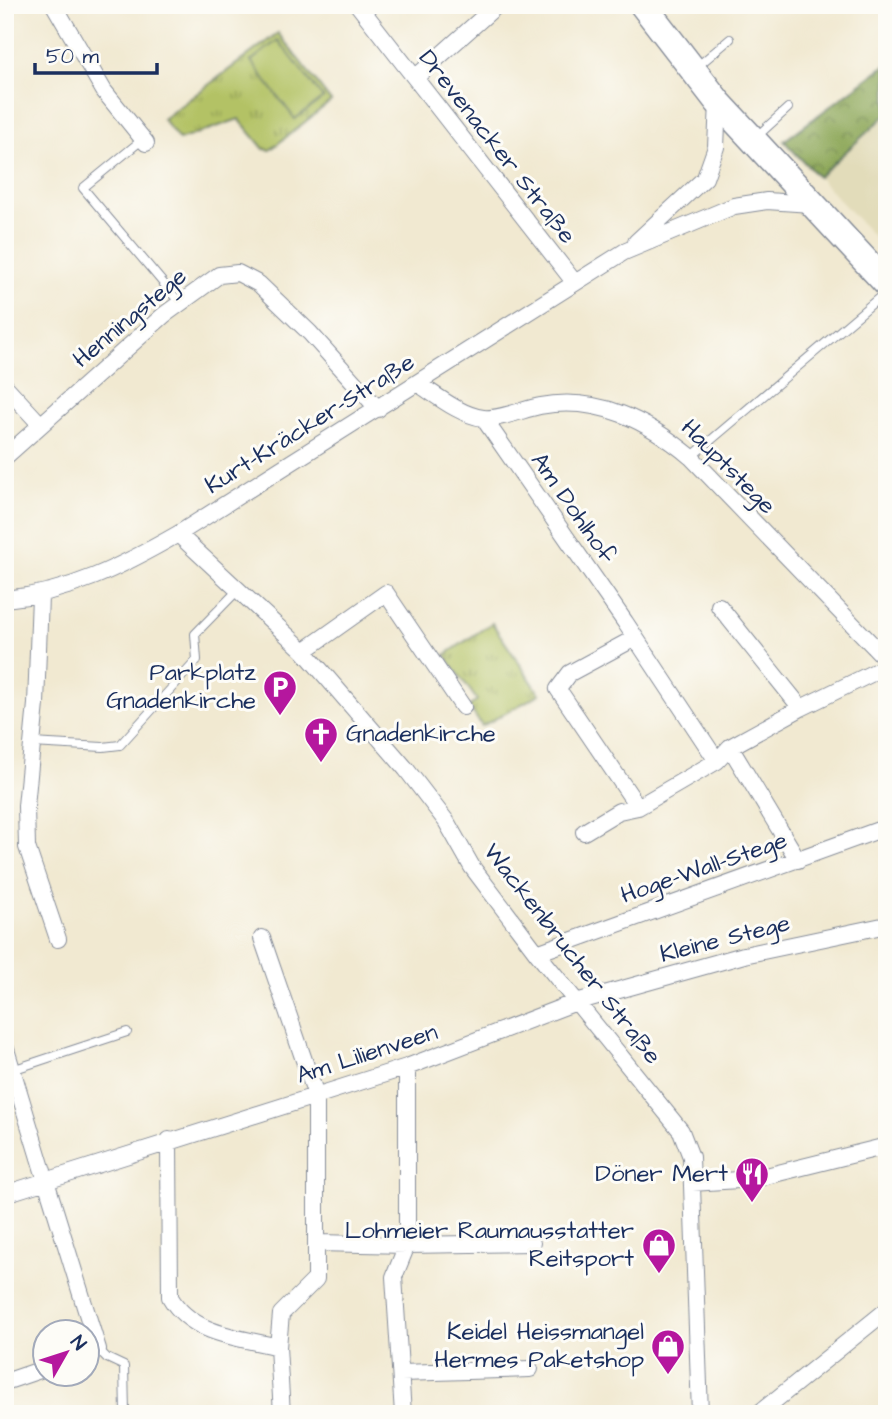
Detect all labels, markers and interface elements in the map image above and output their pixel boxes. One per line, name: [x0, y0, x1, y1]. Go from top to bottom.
scale bar: [35, 32, 158, 76]
text: 50 m: [46, 42, 100, 71]
street label: Drevenacker Straße: [410, 43, 584, 251]
street label: Henningstege: [66, 260, 195, 377]
street label: Kurt-Kräcker-Straße: [199, 346, 421, 502]
street label: Hauptstege: [672, 412, 783, 523]
street label: Am Dohlhof: [522, 446, 624, 571]
place label: Parkplatz Gnadenkirche: [106, 656, 256, 718]
parking icon: Parkplatz Gnadenkirche: [261, 668, 299, 717]
church icon: Gnadenkirche: [302, 715, 340, 764]
place label: Gnadenkirche: [346, 717, 496, 751]
street label: Hoge-Wall-Stege: [616, 824, 792, 913]
street label: Wackenbrucher Straße: [475, 836, 669, 1072]
street label: Kleine Stege: [656, 906, 794, 973]
street label: Am Lilienveen: [292, 1015, 442, 1093]
restaurant icon: Döner Mert: [733, 1155, 771, 1204]
place label: Döner Mert: [595, 1157, 728, 1191]
place label: Lohmeier Raumausstatter Reitsport: [345, 1214, 634, 1276]
shop icon: Lohmeier Raumausstatter Reitsport: [640, 1226, 678, 1275]
place label: Keidel Heissmangel Hermes Paketshop: [434, 1315, 644, 1377]
north arrow: [32, 1318, 102, 1388]
shop icon: Keidel Heissmangel Hermes Paketshop: [649, 1327, 687, 1376]
text: N: [64, 1330, 92, 1356]

